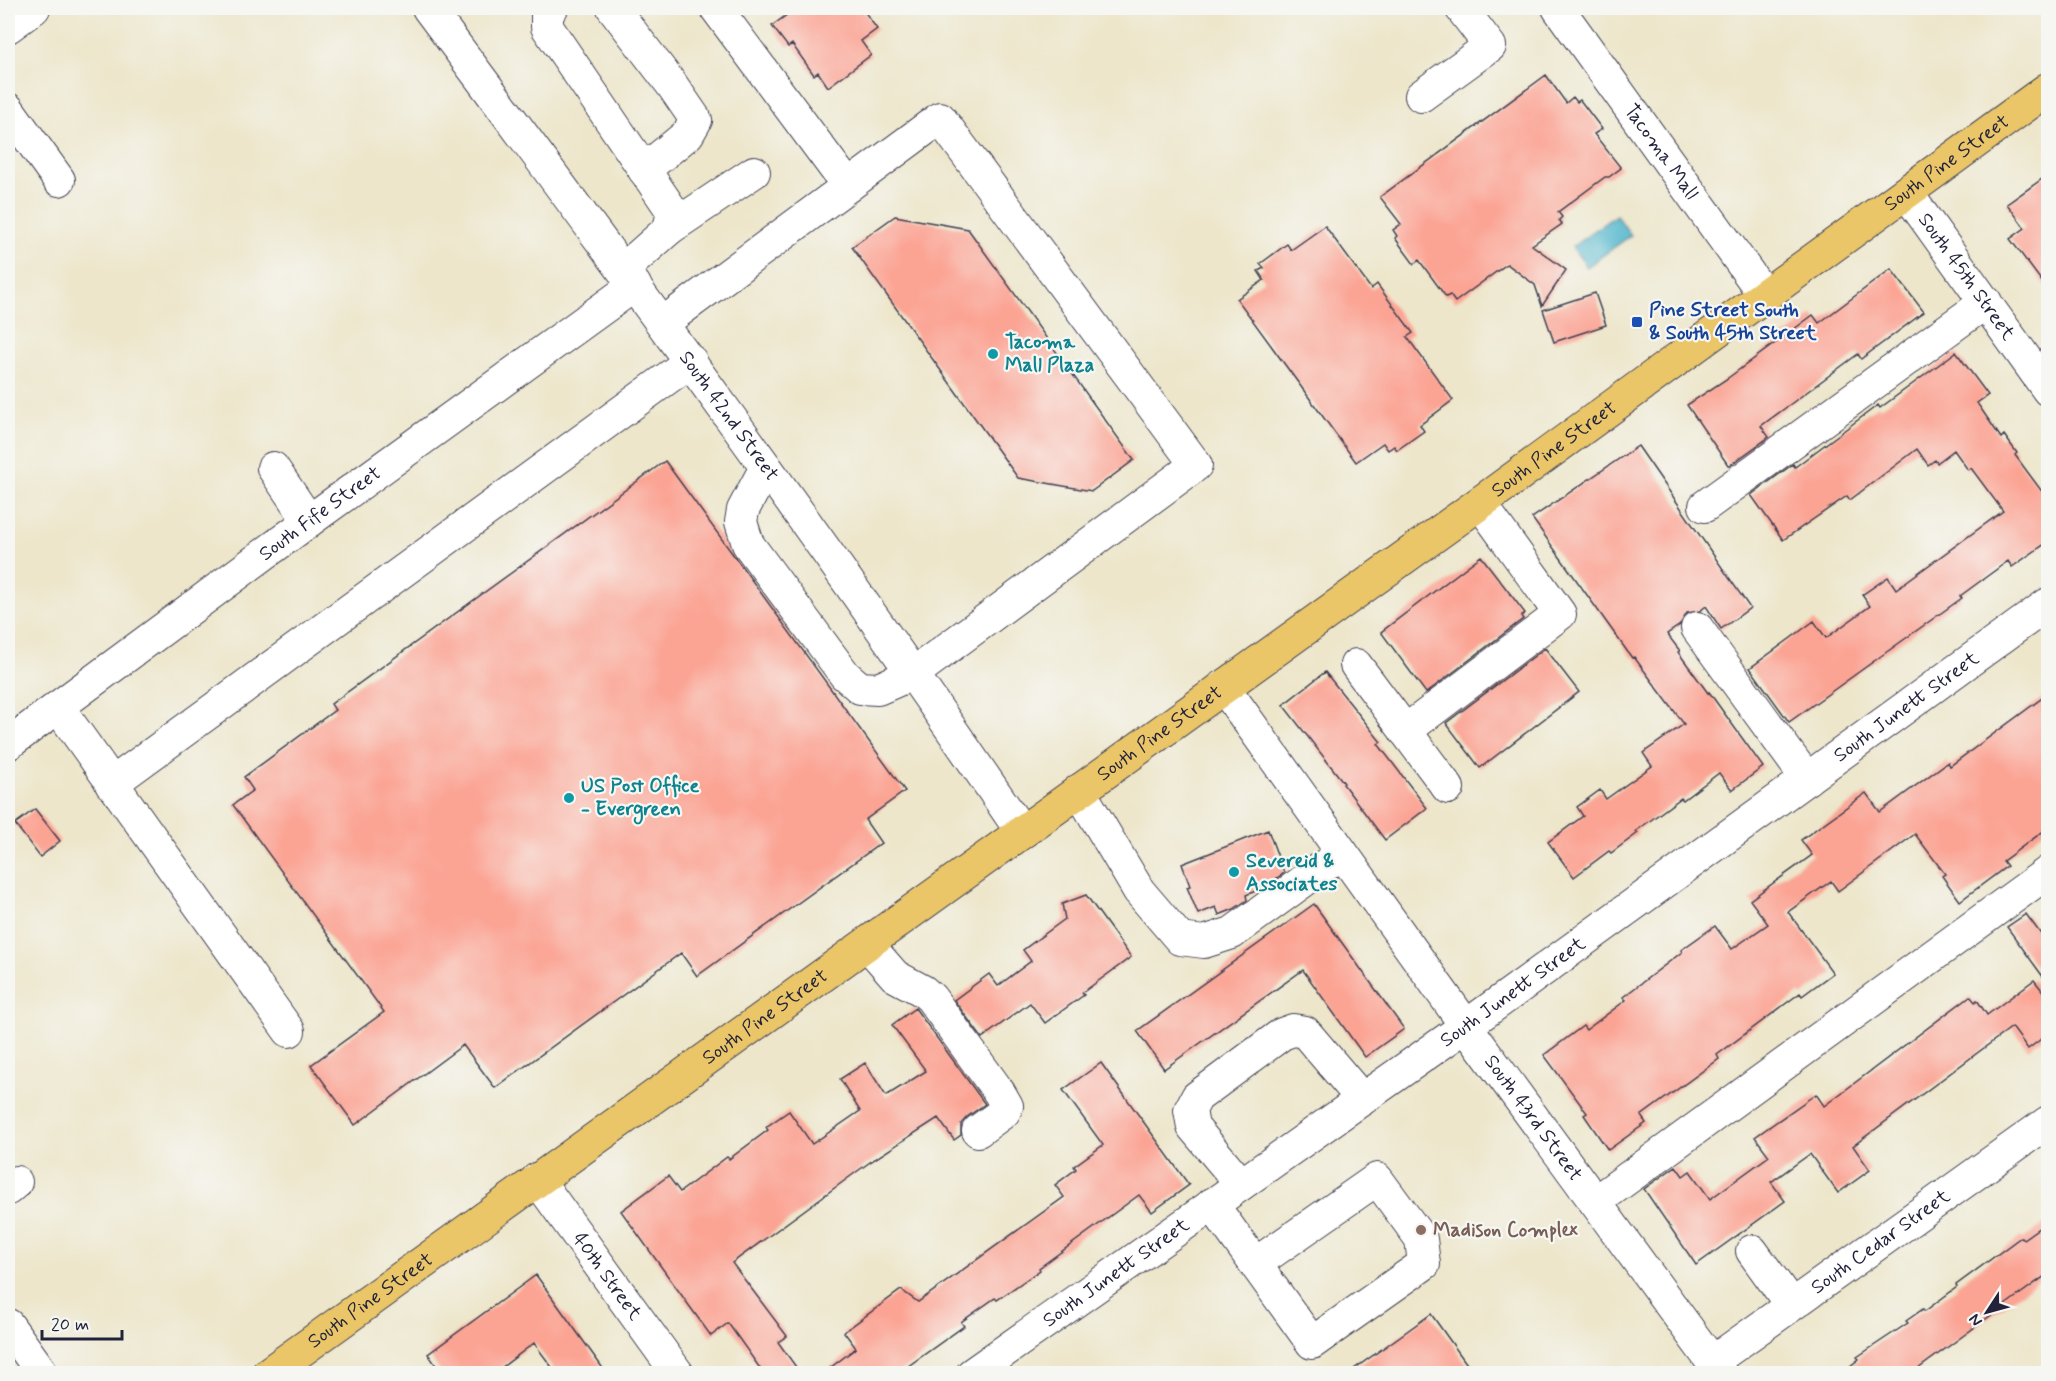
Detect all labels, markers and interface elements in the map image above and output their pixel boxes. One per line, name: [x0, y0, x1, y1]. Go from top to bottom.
street label: Tacoma Mall: [1618, 98, 1705, 205]
street label: South Pine Street: [1879, 108, 2015, 218]
street label: South 45th Street: [1912, 207, 2022, 346]
place label: Pine Street South & South 45th Street: [1649, 297, 1818, 347]
marker: Pine Street South & South 45th Street: [1630, 315, 1644, 329]
place label: Tacoma Mall Plaza: [1005, 329, 1094, 379]
street label: South 42nd Street: [673, 345, 785, 487]
marker: Tacoma Mall Plaza: [986, 347, 1000, 361]
street label: South Pine Street: [1486, 394, 1622, 504]
street label: South Fife Street: [253, 460, 387, 567]
street label: South Junett Street: [1828, 645, 1985, 769]
street label: South Pine Street: [1091, 679, 1228, 788]
place label: US Post Office - Evergreen: [581, 773, 699, 825]
marker: US Post Office - Evergreen: [562, 791, 576, 805]
place label: Severeid & Associates: [1246, 848, 1337, 898]
marker: Severeid & Associates: [1227, 865, 1241, 879]
street label: South Junett Street: [1435, 930, 1591, 1054]
street label: South Pine Street: [697, 962, 833, 1071]
street label: South 43rd Street: [1478, 1049, 1589, 1187]
street label: South Cedar Street: [1806, 1183, 1956, 1301]
street label: South Junett Street: [1037, 1212, 1195, 1334]
place label: Madison Complex: [1433, 1217, 1579, 1244]
marker: Madison Complex: [1414, 1223, 1428, 1237]
street label: 40th Street: [566, 1227, 648, 1326]
street label: South Pine Street: [302, 1246, 439, 1355]
north arrow: [1957, 1282, 2017, 1342]
scale bar: [42, 1303, 122, 1341]
text: N: [1964, 1309, 1988, 1330]
text: 20 m: [51, 1313, 89, 1337]

